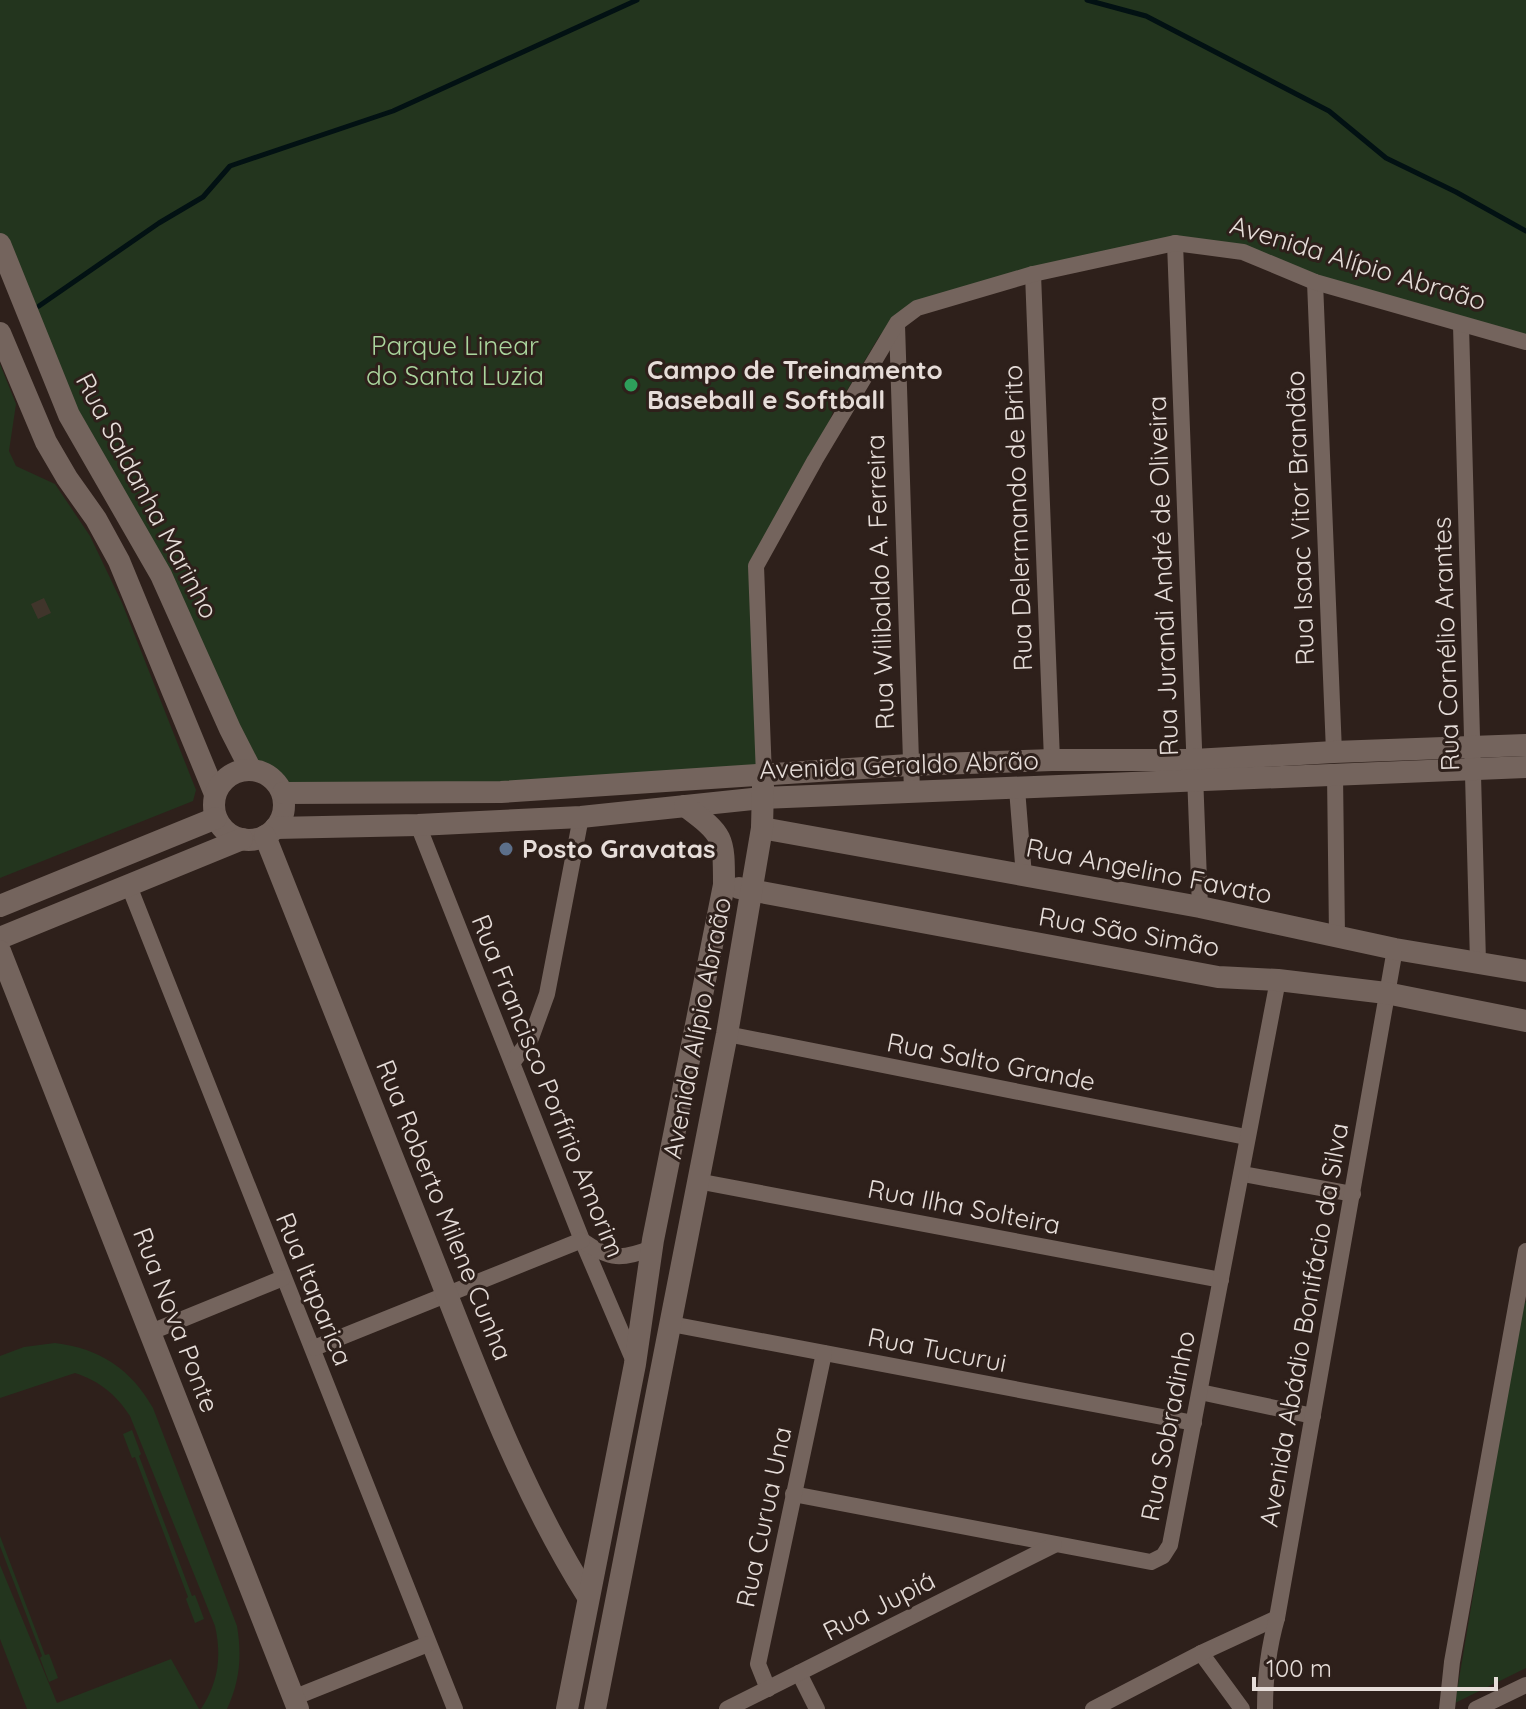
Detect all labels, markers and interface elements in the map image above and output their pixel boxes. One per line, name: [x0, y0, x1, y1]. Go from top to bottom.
street label: Avenida Alípio Abraão: [1226, 208, 1490, 317]
park label: Parque Linear do Santa Luzia: [366, 329, 544, 392]
place label: Campo de Treinamento Baseball e Softball: [647, 353, 943, 416]
street label: Rua Delermando de Brito: [996, 364, 1039, 672]
street label: Rua Saldanha Marinho: [69, 367, 226, 624]
street label: Rua Isaac Vitor Brandão: [1278, 370, 1321, 666]
marker: Campo de Treinamento Baseball e Softball: [622, 376, 640, 394]
street label: Rua Jurandi André de Oliveira: [1140, 395, 1185, 757]
street label: Rua Wilibaldo A. Ferreira: [858, 434, 901, 730]
street label: Rua Cornélio Arantes: [1425, 516, 1466, 772]
street label: Avenida Geraldo Abrão: [759, 743, 1039, 786]
street label: Rua Angelino Favato: [1023, 830, 1275, 911]
place label: Posto Gravatas: [522, 832, 716, 865]
marker: Posto Gravatas: [497, 840, 515, 858]
street label: Avenida Alípio Abraão: [655, 894, 738, 1162]
street label: Rua São Simão: [1036, 899, 1222, 964]
street label: Rua Francisco Porfírio Amorim: [464, 909, 633, 1262]
street label: Rua Salto Grande: [884, 1025, 1098, 1098]
street label: Rua Roberto Milene Cunha: [369, 1055, 520, 1365]
street label: Avenida Abádio Bonifácio da Silva: [1252, 1120, 1355, 1530]
street label: Rua Ilha Solteira: [865, 1172, 1063, 1241]
street label: Rua Itaparica: [269, 1207, 360, 1370]
street label: Rua Nova Ponte: [126, 1223, 227, 1417]
street label: Rua Tucurui: [865, 1320, 1009, 1379]
street label: Rua Sobradinho: [1133, 1328, 1202, 1524]
street label: Rua Curua Una: [728, 1424, 799, 1610]
street label: Rua Jupiá: [817, 1563, 940, 1648]
scale bar: [1254, 1641, 1496, 1691]
text: 100 m: [1266, 1653, 1332, 1683]

